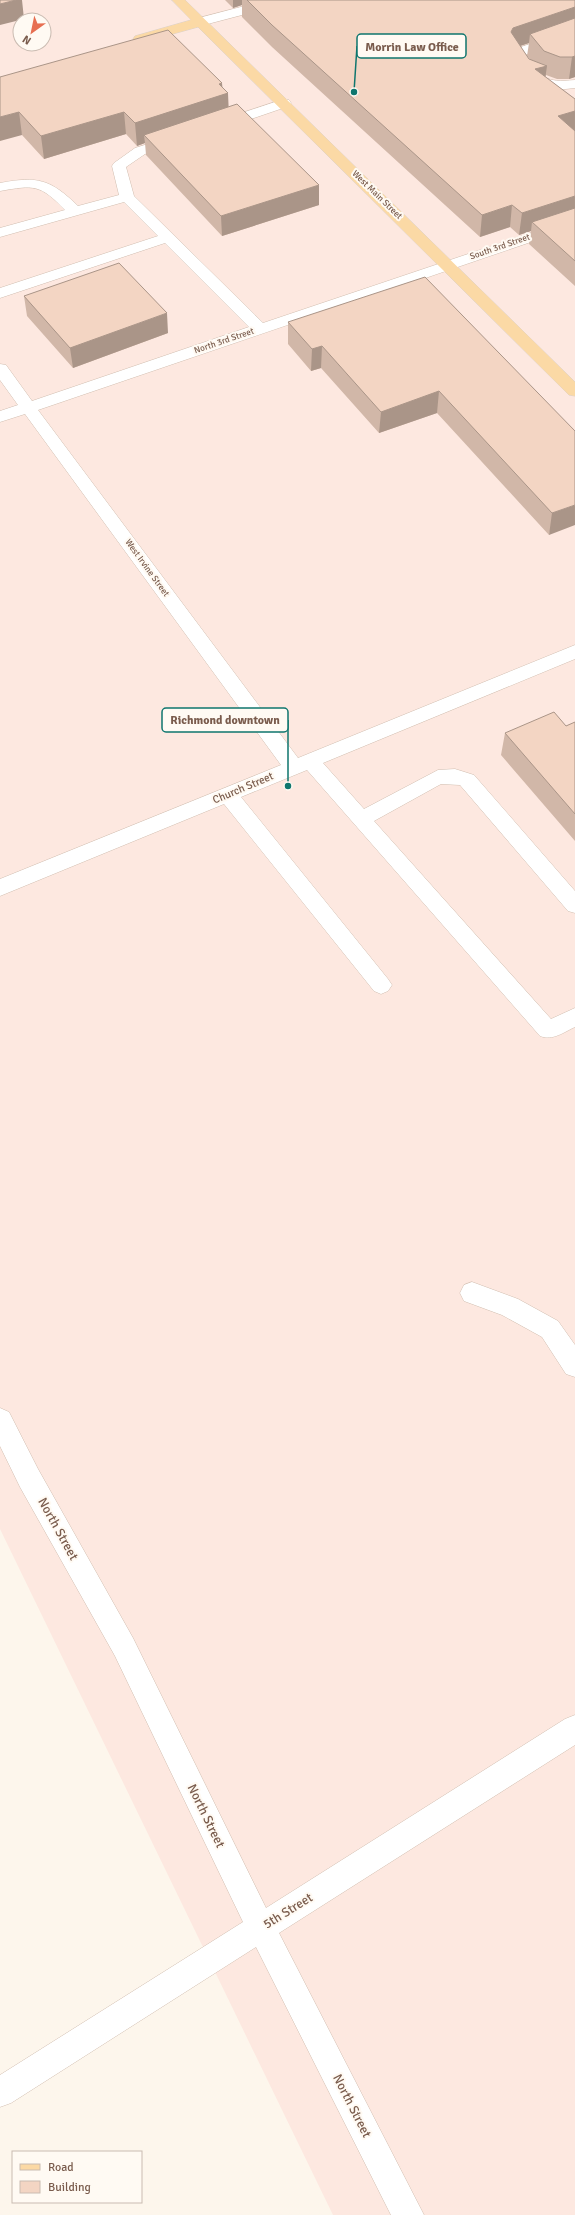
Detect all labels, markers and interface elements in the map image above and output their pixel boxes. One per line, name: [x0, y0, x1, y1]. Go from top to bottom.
north arrow: [12, 12, 52, 52]
text: N: [20, 32, 34, 48]
callout: Morrin Law Office: [357, 34, 466, 58]
text: Morrin Law Office: [365, 40, 459, 55]
street label: West Main Street: [350, 168, 404, 222]
street label: South 3rd Street: [468, 232, 532, 262]
street label: North 3rd Street: [193, 326, 255, 356]
street label: West Irvine Street: [122, 537, 172, 599]
callout: Richmond downtown: [162, 708, 288, 732]
text: Richmond downtown: [170, 713, 280, 728]
street label: Church Street: [211, 769, 275, 807]
street label: North Street: [34, 1495, 82, 1563]
street label: North Street: [184, 1781, 229, 1851]
street label: 5th Street: [260, 1889, 316, 1932]
street label: North Street: [329, 2072, 375, 2141]
legend: [12, 2151, 142, 2203]
text: Road: [48, 2160, 74, 2175]
text: Building: [48, 2180, 91, 2195]

